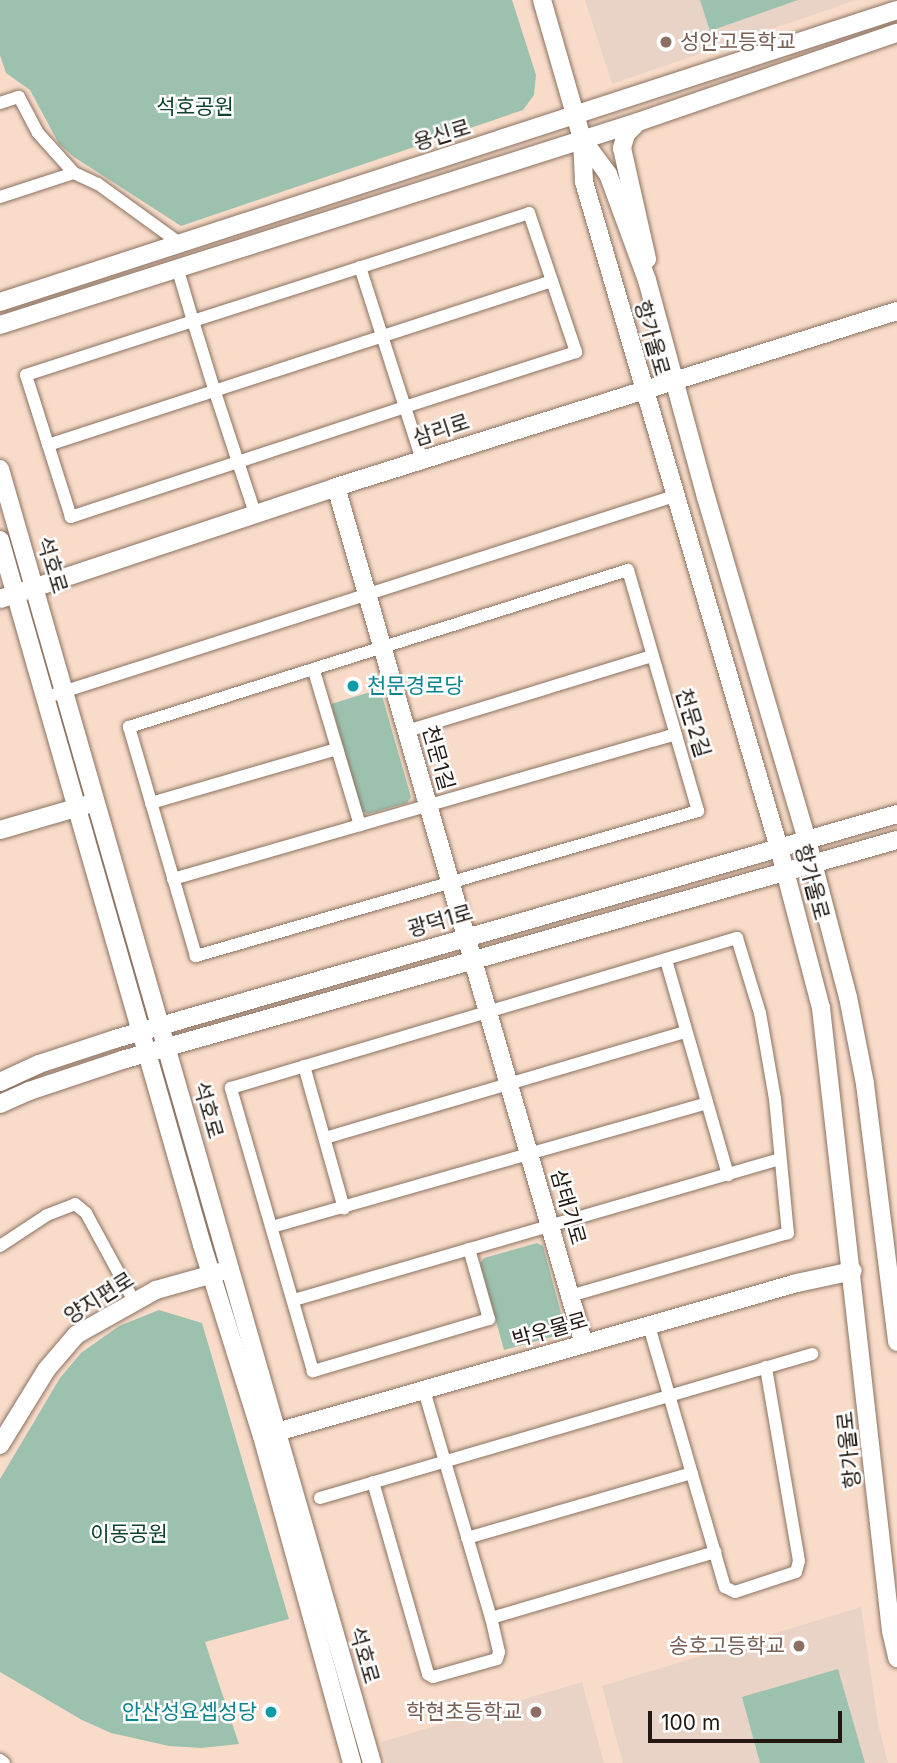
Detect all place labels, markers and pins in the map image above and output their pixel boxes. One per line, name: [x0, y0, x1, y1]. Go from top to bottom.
place label: 성안고등학교: [680, 29, 796, 55]
marker: 성안고등학교: [658, 34, 674, 50]
place label: 천문경로당: [367, 673, 464, 699]
marker: 천문경로당: [345, 678, 361, 694]
place label: 송호고등학교: [669, 1633, 785, 1659]
marker: 송호고등학교: [791, 1638, 807, 1654]
place label: 안산성요셉성당: [122, 1699, 257, 1725]
place label: 학현초등학교: [406, 1699, 522, 1725]
marker: 안산성요셉성당: [263, 1704, 279, 1720]
marker: 학현초등학교: [528, 1704, 544, 1720]

